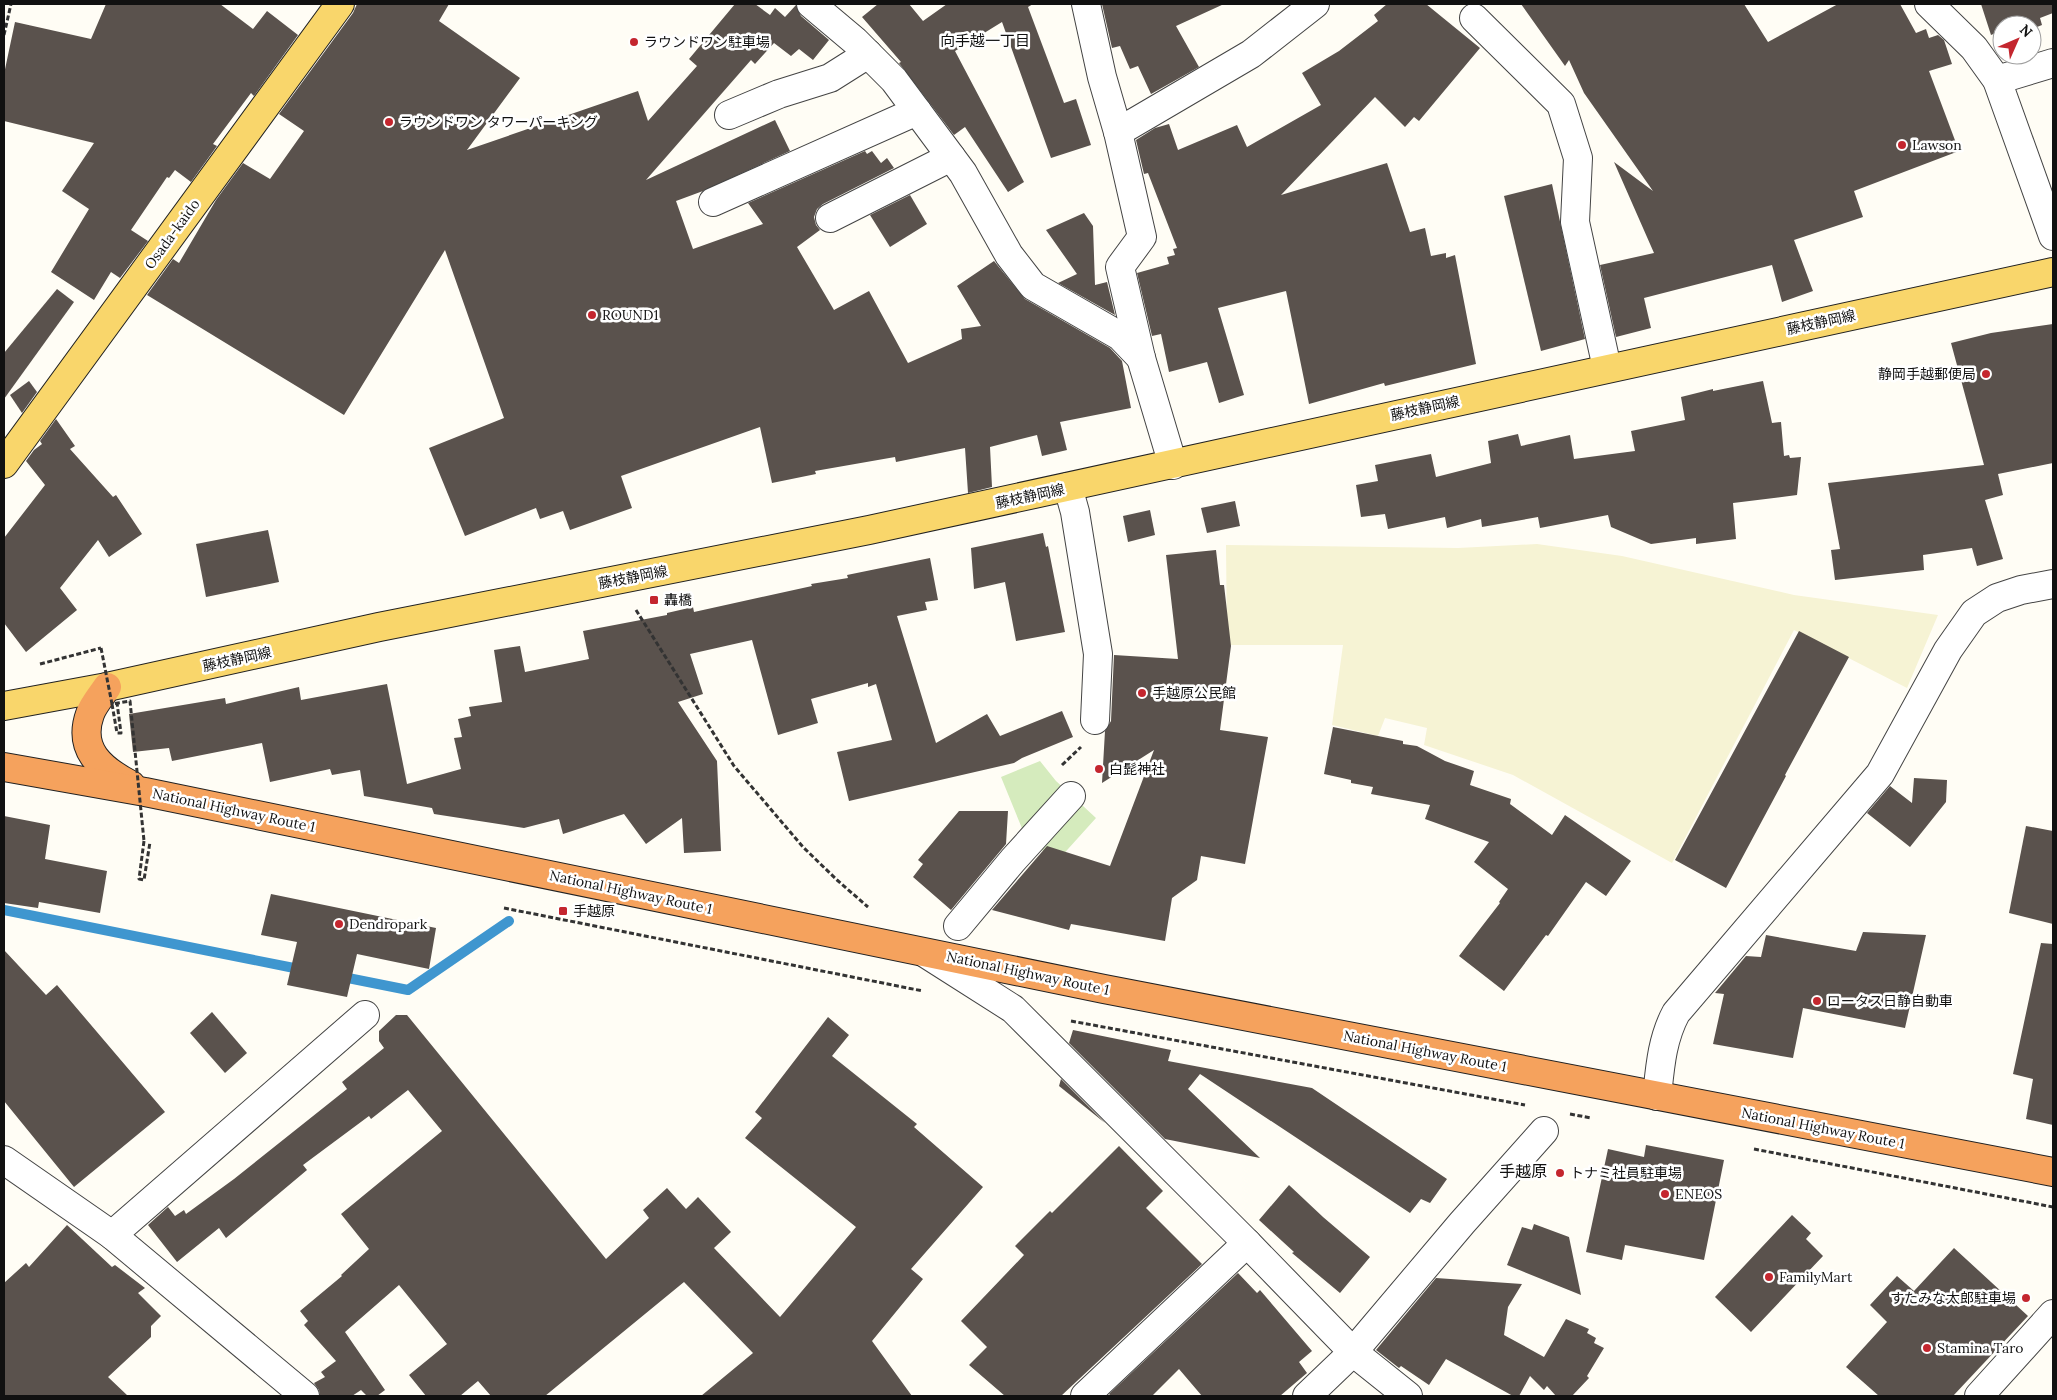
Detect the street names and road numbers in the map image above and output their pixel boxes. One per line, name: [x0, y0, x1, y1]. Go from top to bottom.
street label: Osada-kaido: [140, 195, 204, 273]
street label: 藤枝静岡線: [1785, 306, 1857, 338]
street label: 藤枝静岡線: [1389, 392, 1461, 424]
street label: 藤枝静岡線: [994, 480, 1066, 512]
street label: 藤枝静岡線: [597, 561, 669, 593]
street label: 藤枝静岡線: [201, 643, 273, 675]
street label: National Highway Route 1: [151, 784, 317, 836]
street label: National Highway Route 1: [548, 866, 714, 918]
street label: National Highway Route 1: [945, 947, 1111, 999]
street label: National Highway Route 1: [1342, 1026, 1508, 1076]
street label: National Highway Route 1: [1740, 1103, 1906, 1153]

